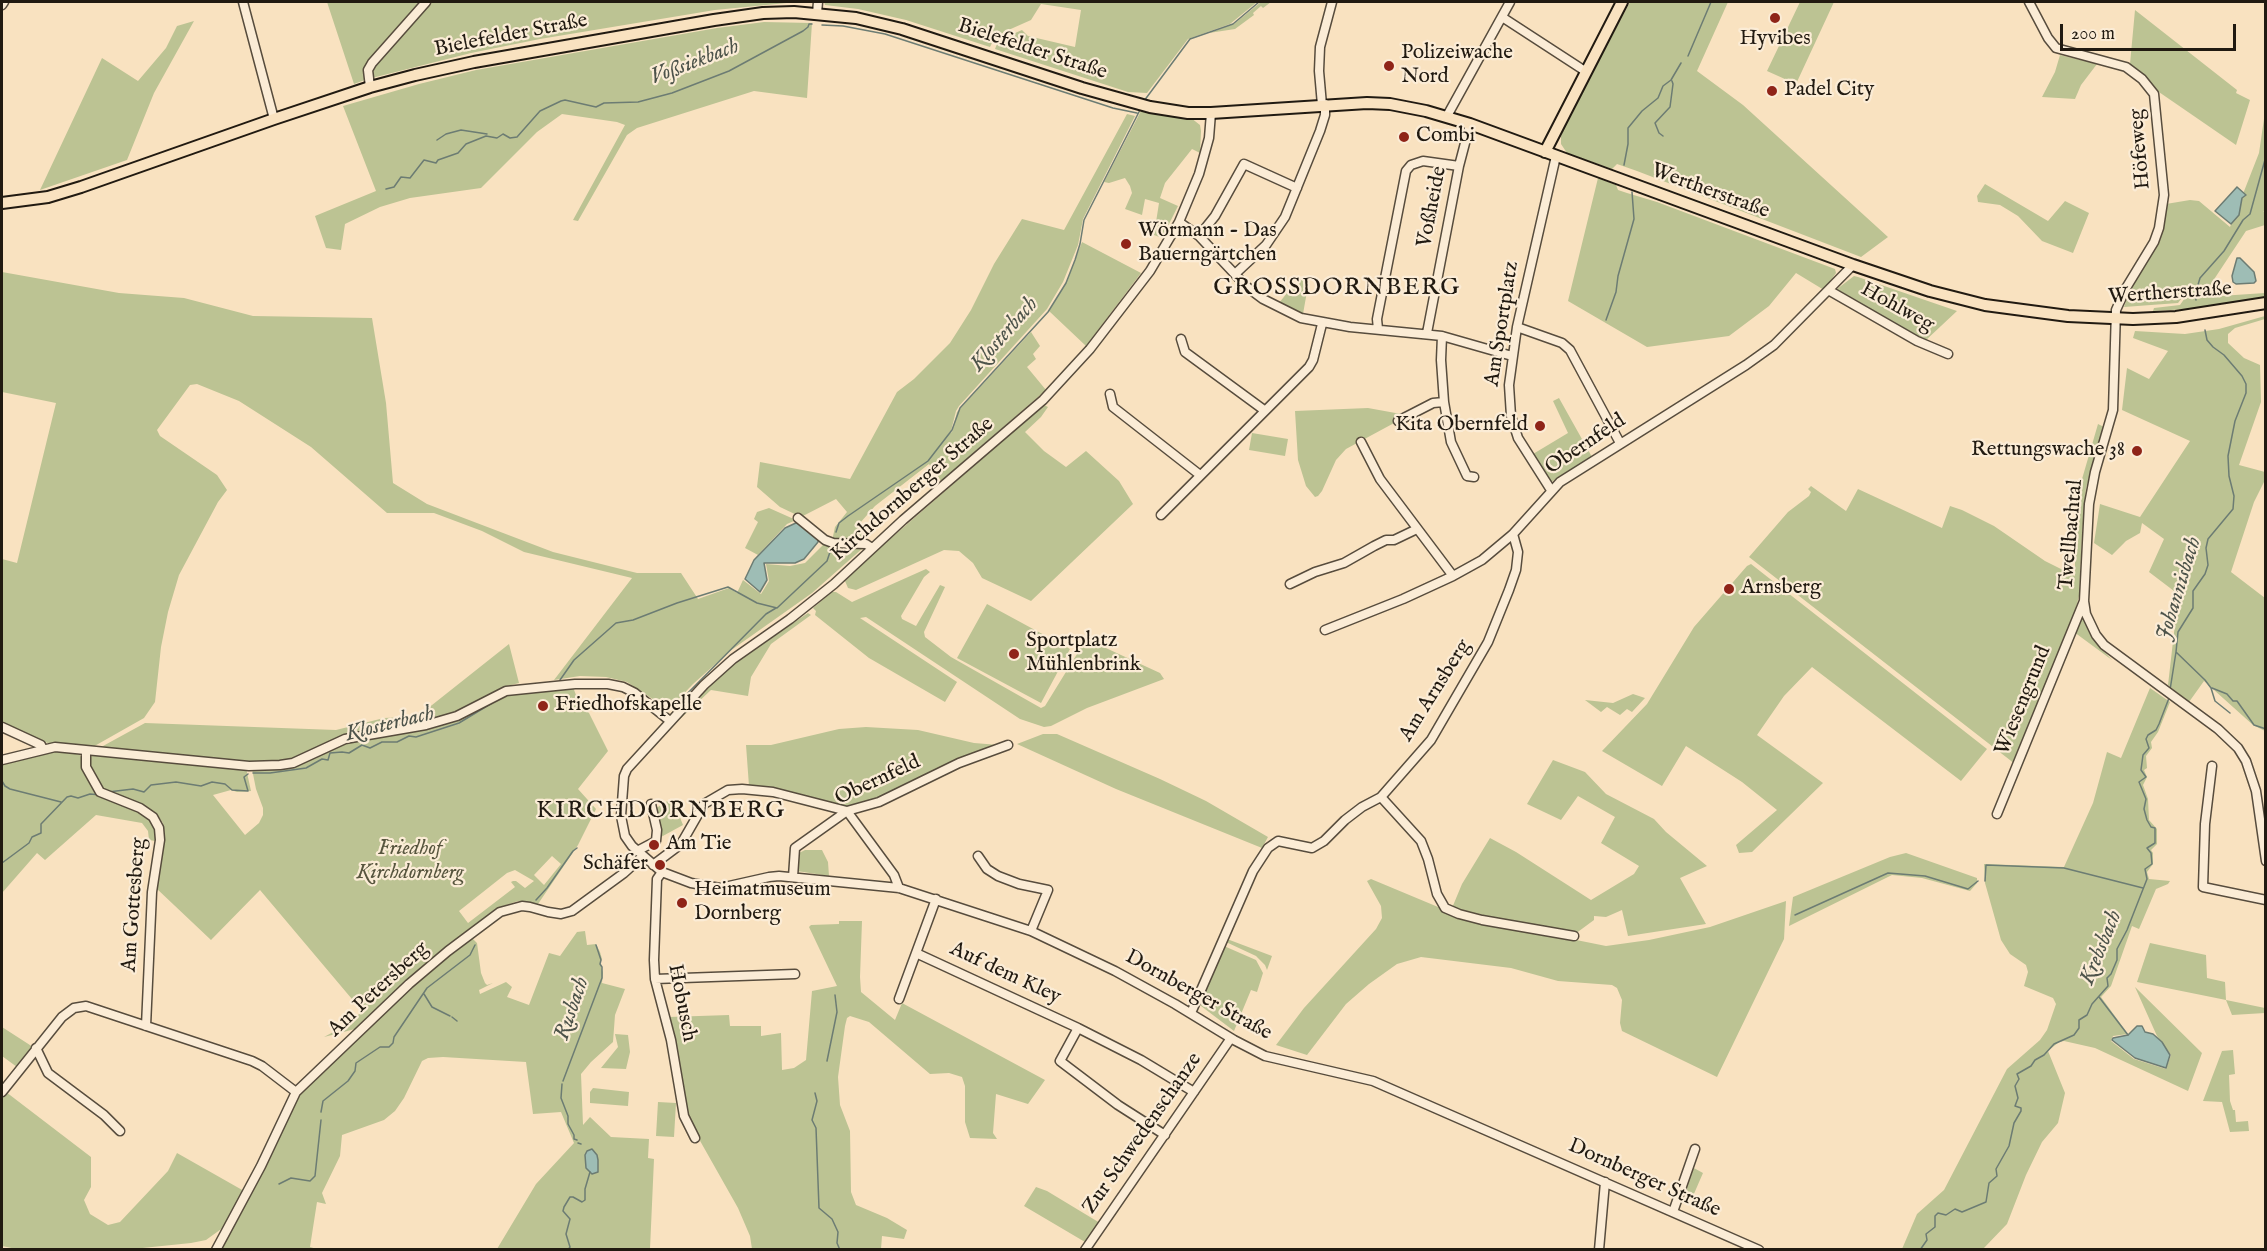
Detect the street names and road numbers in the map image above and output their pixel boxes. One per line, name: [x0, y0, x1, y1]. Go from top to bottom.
street label: Bielefelder Straße: [432, 9, 590, 63]
street label: Bielefelder Straße: [954, 14, 1110, 86]
street label: Höfeweg: [2125, 108, 2157, 190]
street label: Wertherstraße: [1648, 159, 1772, 225]
street label: Voßheide: [1413, 164, 1453, 250]
street label: Am Sportplatz: [1481, 260, 1525, 388]
street label: Wertherstraße: [2107, 277, 2233, 311]
street label: Hohlweg: [1856, 278, 1938, 338]
street label: Obernfeld: [1541, 409, 1631, 481]
street label: Kirchdornberger Straße: [827, 413, 999, 567]
street label: Twellbachtal: [2055, 479, 2089, 591]
street label: Am Arnsberg: [1395, 635, 1477, 747]
street label: Wiesengrund: [1991, 643, 2057, 759]
street label: Obernfeld: [831, 750, 925, 812]
street label: Am Gottesberg: [118, 837, 152, 973]
street label: Am Petersberg: [323, 937, 435, 1043]
street label: Auf dem Kley: [945, 937, 1065, 1011]
street label: Dornberger Straße: [1120, 945, 1276, 1047]
street label: Hobusch: [661, 962, 701, 1044]
street label: Zur Schwedenschanze: [1078, 1048, 1208, 1220]
street label: Dornberger Straße: [1564, 1134, 1724, 1224]

